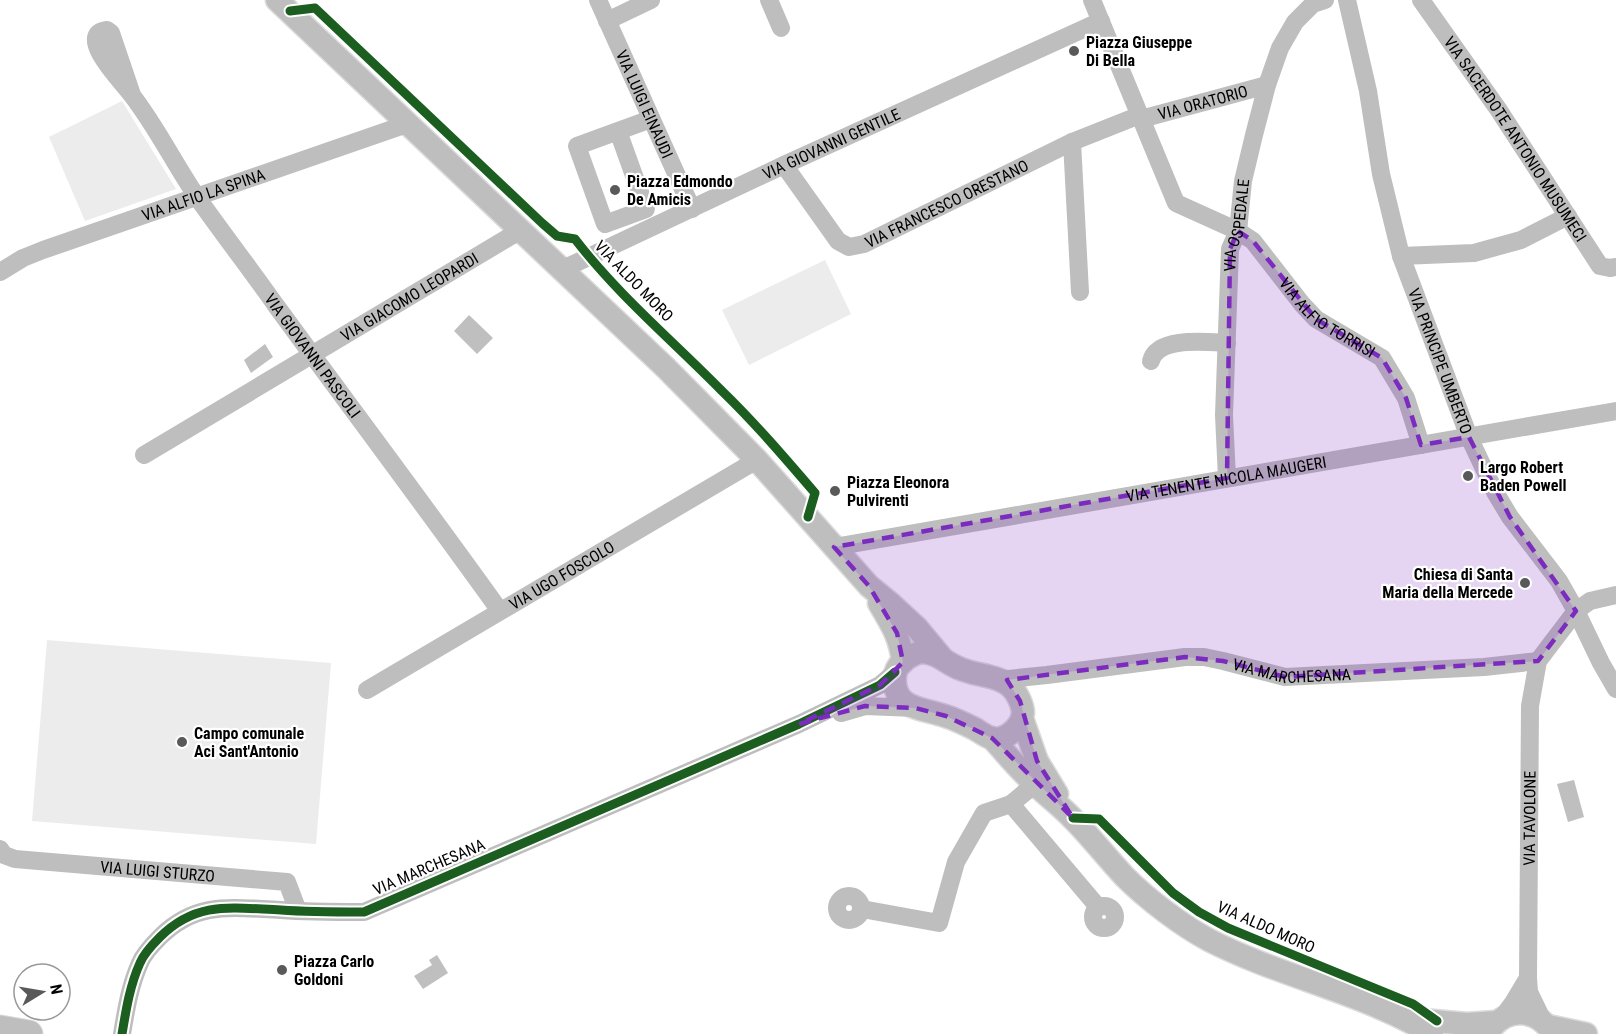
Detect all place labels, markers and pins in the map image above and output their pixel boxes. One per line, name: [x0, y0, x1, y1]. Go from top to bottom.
place label: Piazza Giuseppe Di Bella: [1086, 33, 1192, 70]
marker: Piazza Giuseppe Di Bella: [1067, 44, 1081, 58]
place label: Piazza Edmondo De Amicis: [627, 172, 733, 209]
marker: Piazza Edmondo De Amicis: [608, 183, 622, 197]
place label: Largo Robert Baden Powell: [1480, 458, 1566, 495]
marker: Largo Robert Baden Powell: [1461, 469, 1475, 483]
place label: Piazza Eleonora Pulvirenti: [847, 473, 950, 510]
marker: Piazza Eleonora Pulvirenti: [828, 484, 842, 498]
place label: Chiesa di Santa Maria della Mercede: [1382, 565, 1513, 602]
marker: Chiesa di Santa Maria della Mercede: [1518, 576, 1532, 590]
place label: Campo comunale Aci Sant'Antonio: [194, 724, 305, 761]
marker: Campo comunale Aci Sant'Antonio: [175, 735, 189, 749]
place label: Piazza Carlo Goldoni: [294, 952, 374, 989]
marker: Piazza Carlo Goldoni: [275, 963, 289, 977]

